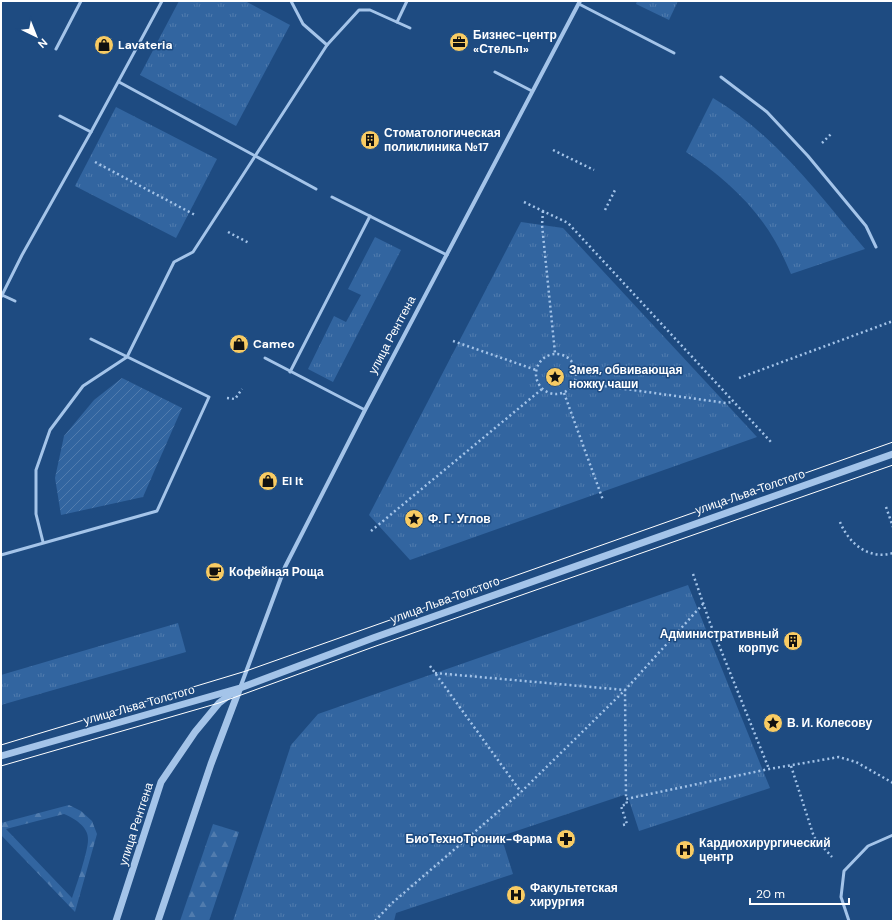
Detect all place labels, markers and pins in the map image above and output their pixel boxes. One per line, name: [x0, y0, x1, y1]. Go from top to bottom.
place label: Бизнес-центр «Стельп»: [473, 27, 557, 57]
office icon: Бизнес-центр «Стельп»: [448, 31, 470, 53]
shop icon: Lavateria: [93, 34, 115, 56]
place label: Lavateria: [118, 37, 172, 53]
place label: Стоматологическая поликлиника №17: [384, 125, 501, 155]
building icon: Стоматологическая поликлиника №17: [359, 129, 381, 151]
shop icon: Cameo: [228, 333, 250, 355]
place label: Cameo: [253, 336, 295, 352]
place label: Змея, обвивающая ножку чаши: [569, 362, 682, 392]
place icon: Змея, обвивающая ножку чаши: [544, 366, 566, 388]
shop icon: El It: [257, 470, 279, 492]
place label: El It: [282, 473, 303, 489]
place icon: Ф. Г. Углов: [403, 508, 425, 530]
place label: Ф. Г. Углов: [428, 511, 491, 527]
cafe icon: Кофейная Роща: [204, 561, 226, 583]
place label: Кофейная Роща: [229, 564, 324, 580]
place label: Административный корпус: [660, 626, 779, 656]
building icon: Административный корпус: [782, 630, 804, 652]
place icon: В. И. Колесову: [762, 712, 784, 734]
place label: В. И. Колесову: [787, 715, 872, 731]
pharmacy icon: БиоТехноТроник-Фарма: [555, 828, 577, 850]
place label: БиоТехноТроник-Фарма: [406, 831, 552, 847]
place label: Кардиохирургический центр: [699, 835, 831, 865]
hospital icon: Кардиохирургический центр: [674, 839, 696, 861]
place label: Факультетская хирургия: [530, 880, 618, 910]
hospital icon: Факультетская хирургия: [505, 884, 527, 906]

